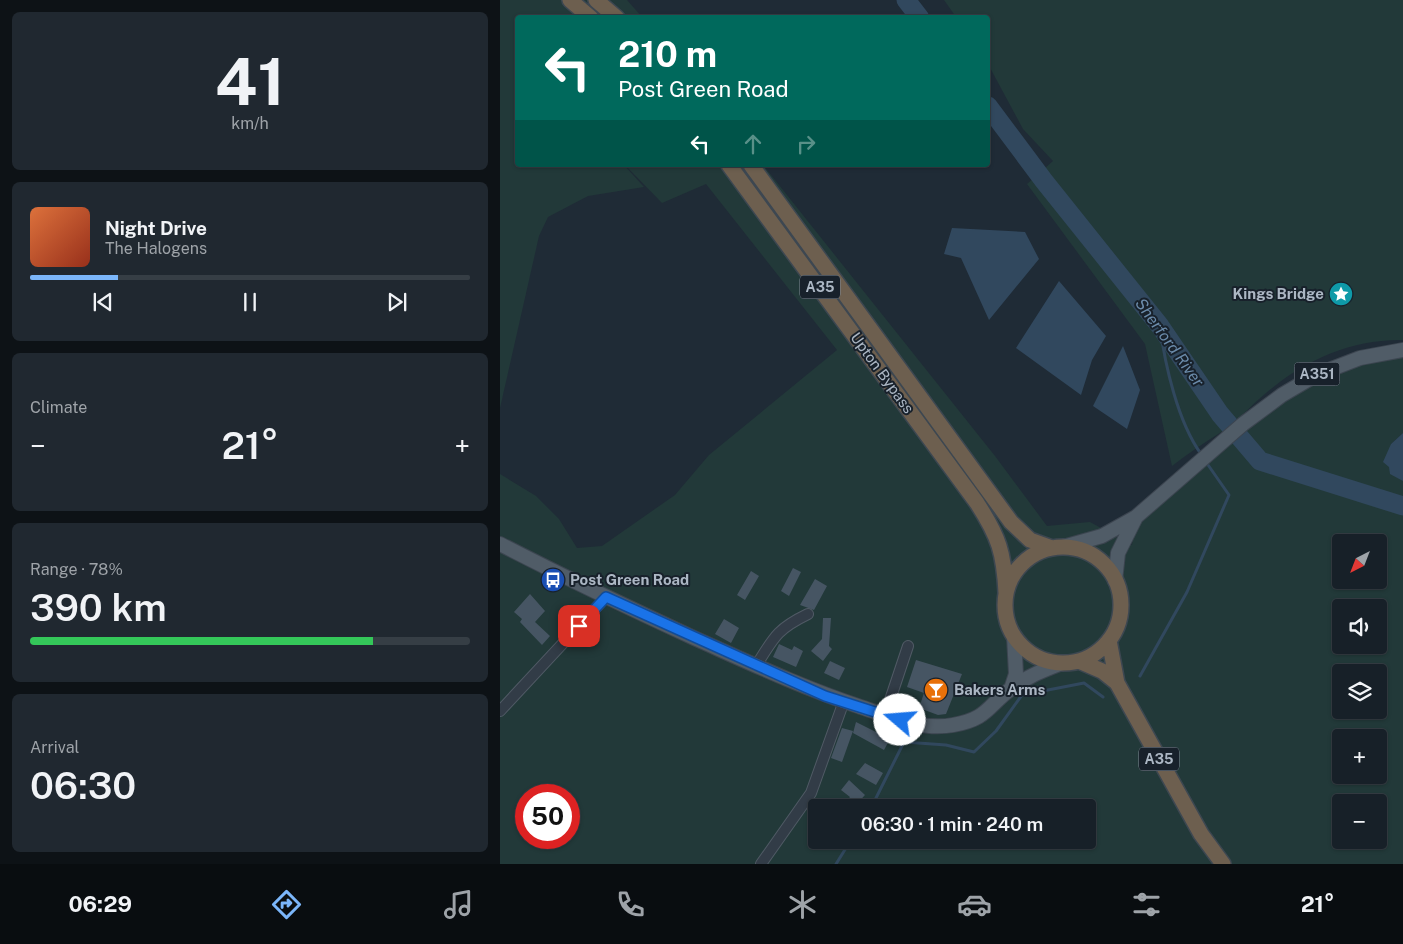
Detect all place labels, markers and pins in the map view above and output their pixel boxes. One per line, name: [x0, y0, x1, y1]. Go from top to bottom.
place icon: Kings Bridge: [1328, 281, 1354, 307]
place label: Kings Bridge: [1232, 285, 1324, 302]
bus stop icon: Post Green Road: [540, 567, 566, 593]
place label: Post Green Road: [570, 571, 689, 588]
pin: [558, 605, 600, 647]
bar icon: Bakers Arms: [923, 677, 949, 703]
place label: Bakers Arms: [954, 681, 1045, 698]

